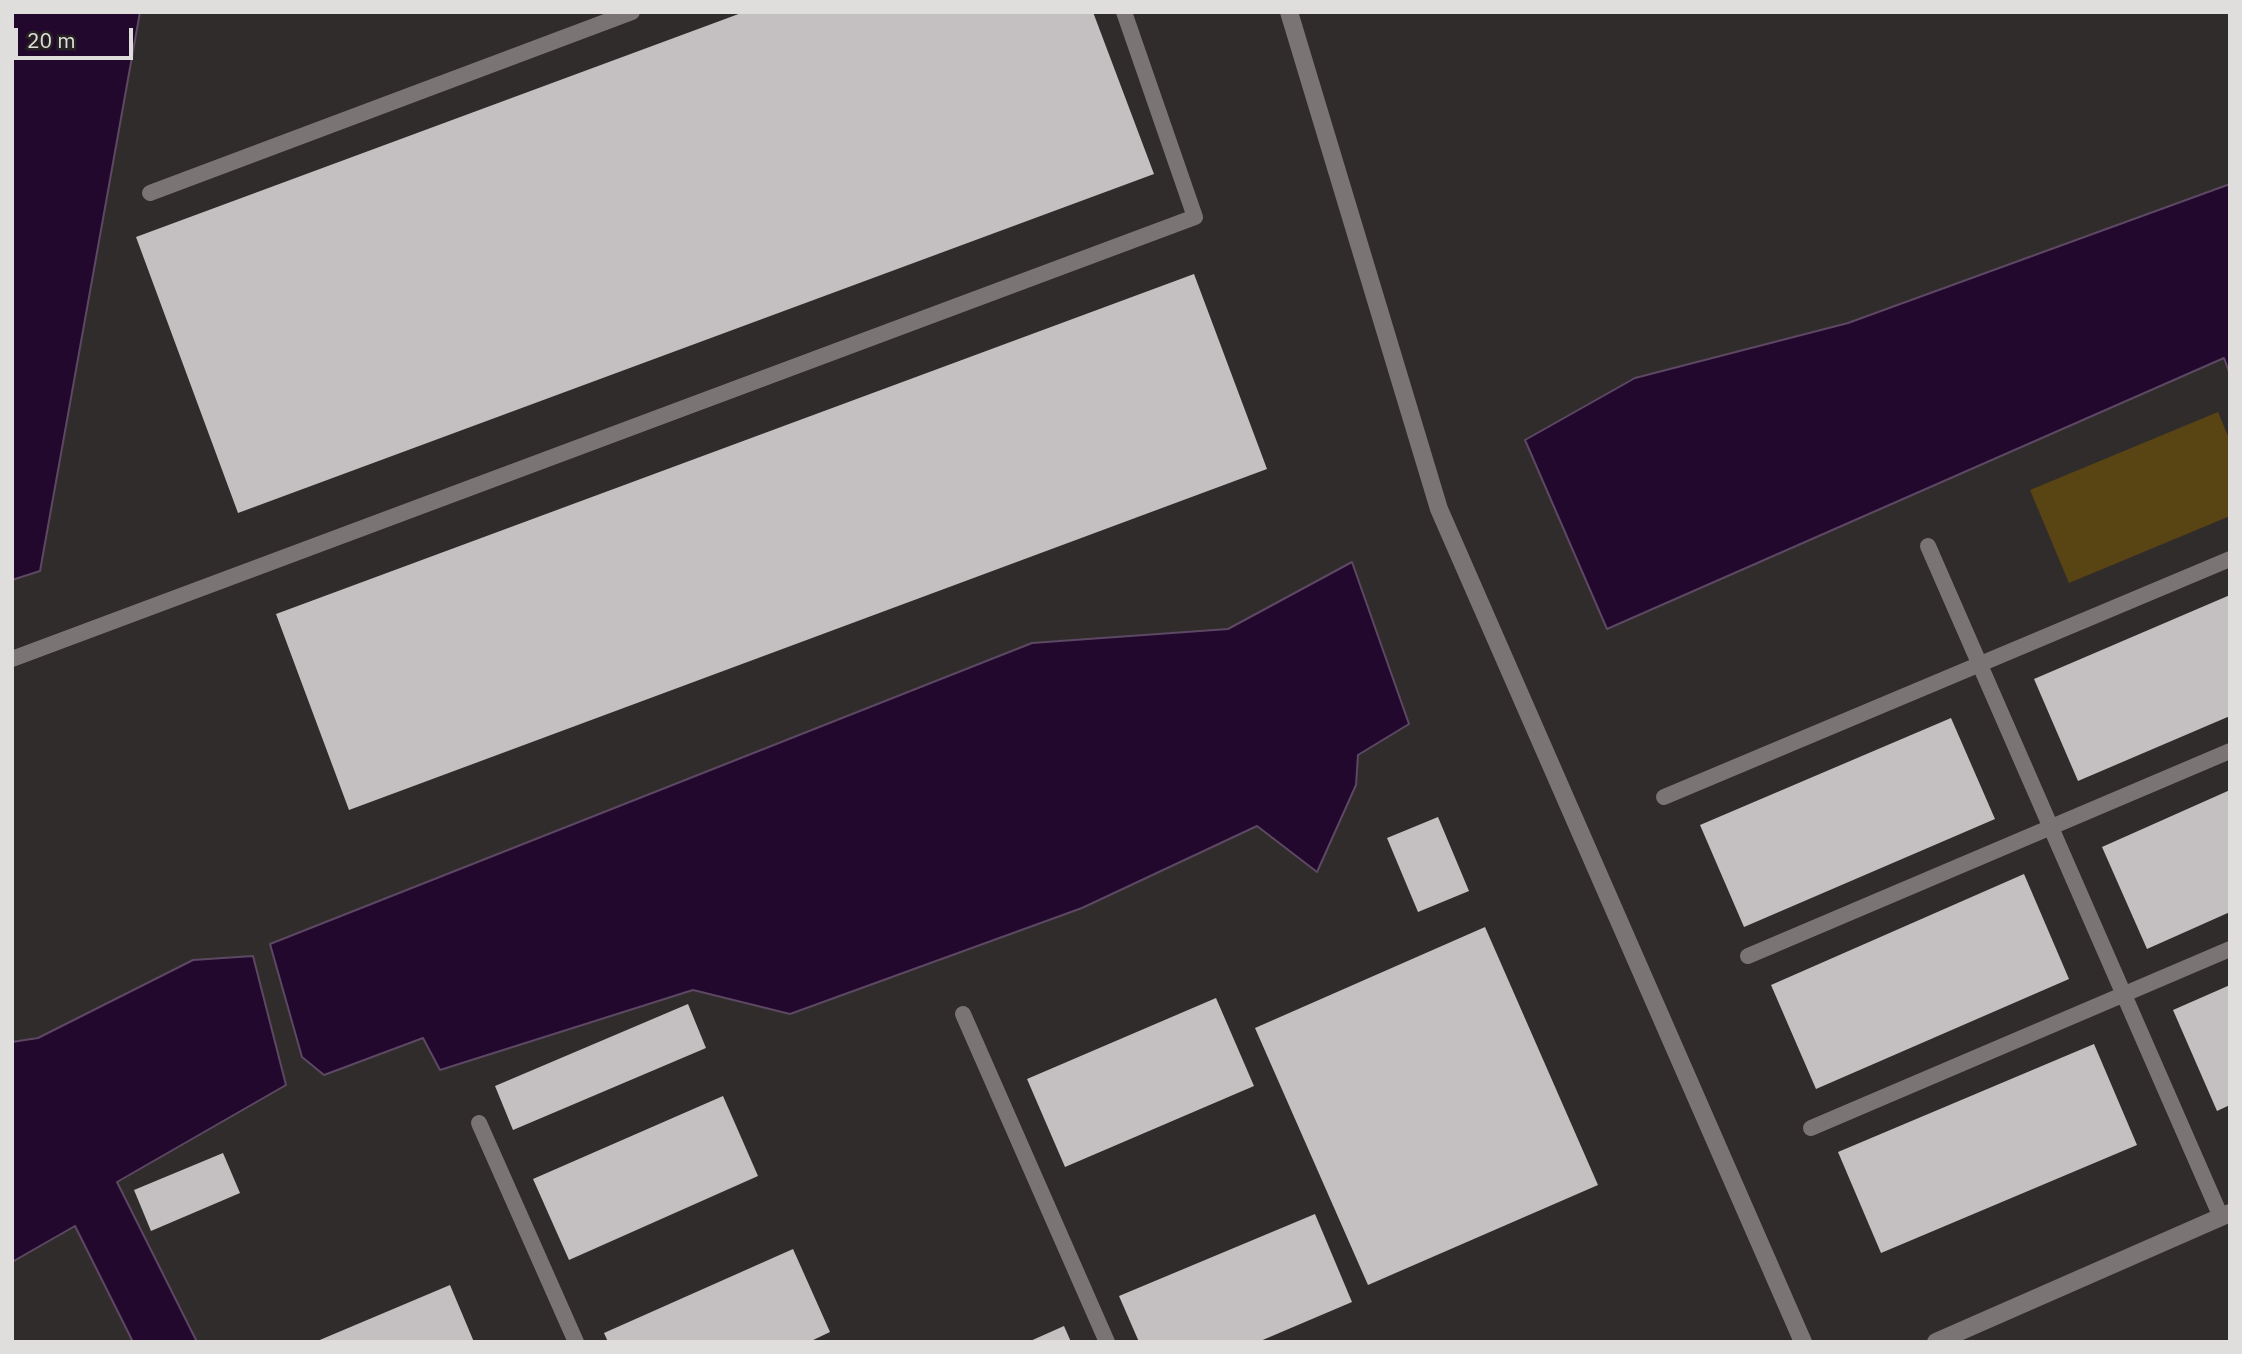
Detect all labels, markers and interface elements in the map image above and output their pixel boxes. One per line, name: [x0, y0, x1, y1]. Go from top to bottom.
scale bar: [18, 14, 136, 58]
text: 20 m: [27, 26, 76, 54]

